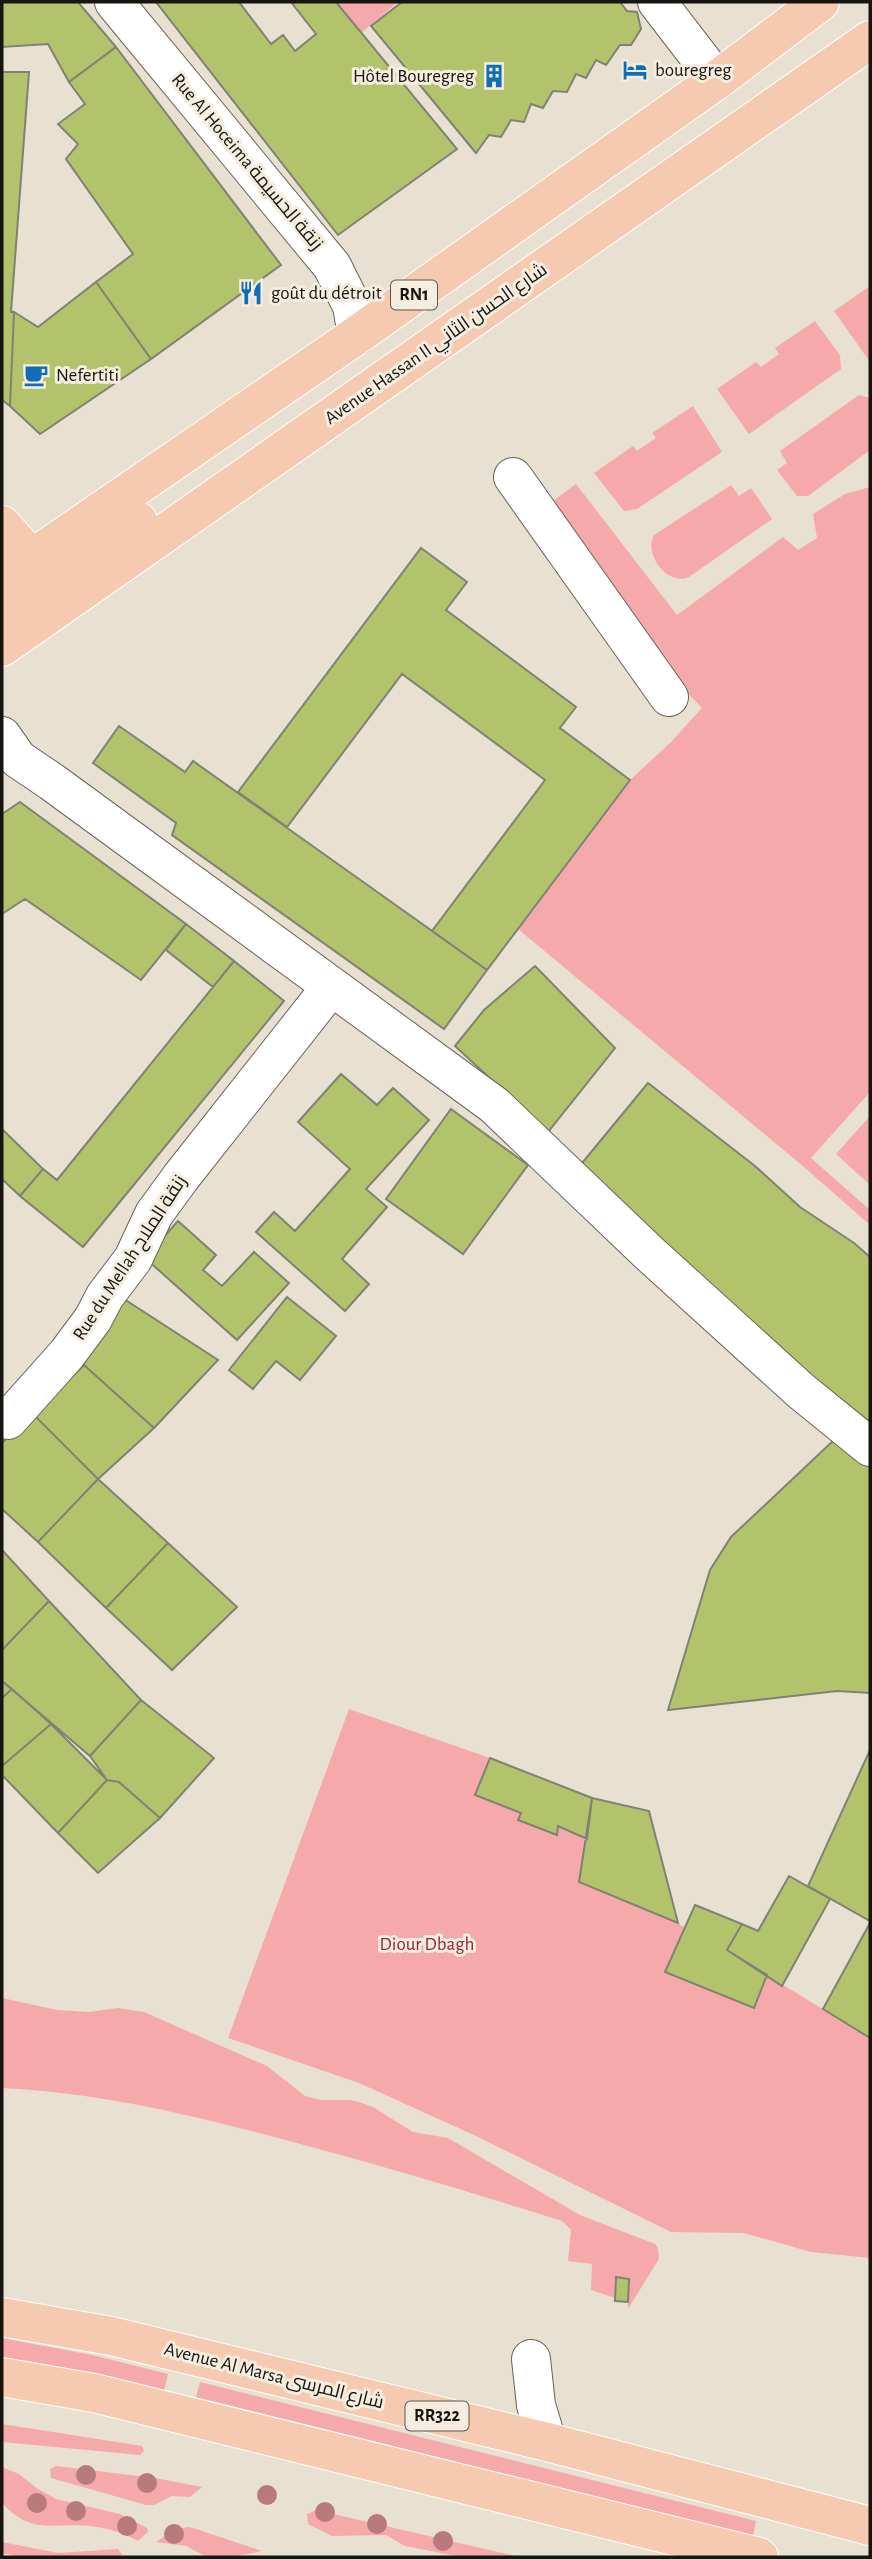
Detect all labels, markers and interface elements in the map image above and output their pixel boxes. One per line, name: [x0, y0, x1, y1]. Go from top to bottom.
hotel icon: bouregreg: [621, 56, 649, 84]
place label: bouregreg: [655, 61, 732, 80]
building icon: Hôtel Bouregreg: [480, 62, 508, 90]
place label: Hôtel Bouregreg: [353, 67, 475, 86]
street label: Rue Al Hoceima زنقة الحسيمة: [167, 70, 326, 255]
street label: Avenue Hassan II شارع الحسن الثاني: [321, 259, 553, 431]
restaurant icon: goût du détroit: [237, 279, 265, 307]
road number: RN1: [391, 281, 437, 310]
place label: goût du détroit: [271, 284, 382, 303]
cafe icon: Nefertiti: [22, 361, 50, 389]
place label: Nefertiti: [56, 366, 119, 385]
street label: Rue du Mellah زنقة الملاح: [70, 1172, 193, 1345]
park label: Diour Dbagh: [380, 1935, 474, 1954]
street label: Avenue Al Marsa شارع المرسى: [162, 2339, 386, 2415]
road number: RR322: [406, 2402, 468, 2430]

